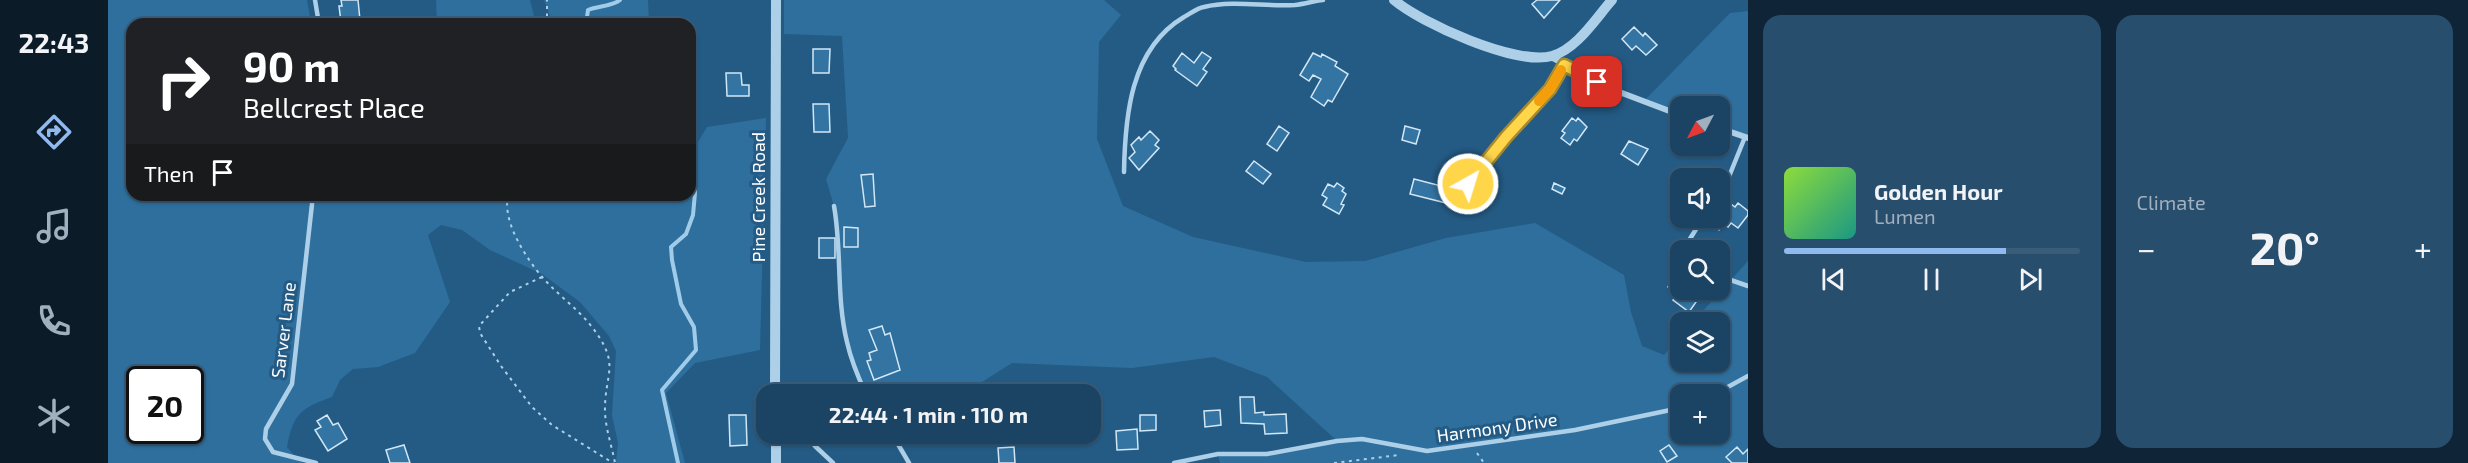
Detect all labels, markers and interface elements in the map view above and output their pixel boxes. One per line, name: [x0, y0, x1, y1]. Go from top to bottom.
text: 22:43: [19, 26, 89, 58]
text: 90 m: [243, 40, 340, 90]
icon: right: [144, 42, 222, 120]
pin: [1571, 56, 1622, 107]
icon: arrive: [1580, 65, 1613, 98]
text: Bellcrest Place: [243, 91, 425, 123]
north arrow: [1670, 96, 1730, 156]
map controls: [1670, 96, 1730, 444]
icon: directions: [33, 111, 75, 153]
street label: Pine Creek Road: [747, 132, 769, 262]
position arrow: [1436, 152, 1500, 216]
icon: arrive: [206, 156, 239, 189]
text: Then: [144, 160, 194, 186]
button: sound: [1670, 168, 1730, 228]
text: Golden Hour: [1874, 178, 2003, 204]
text: Climate: [2137, 190, 2206, 214]
text: Lumen: [1874, 204, 1936, 228]
icon: music: [33, 205, 75, 247]
text: 20°: [2250, 220, 2320, 274]
text: −: [2137, 228, 2156, 268]
text: +: [2414, 228, 2432, 268]
button: search: [1670, 240, 1730, 300]
icon: previous: [1817, 263, 1850, 296]
icon: pause: [1915, 263, 1948, 296]
icon: next: [2014, 263, 2047, 296]
street label: Sarver Lane: [266, 281, 300, 379]
icon: phone: [33, 300, 75, 342]
button: layers: [1670, 312, 1730, 372]
speed limit sign: 20: [126, 366, 204, 444]
button: +: [1670, 384, 1730, 444]
icon: climate: [33, 395, 75, 437]
text: 22:44 · 1 min · 110 m: [829, 401, 1028, 427]
street label: Harmony Drive: [1435, 408, 1559, 446]

